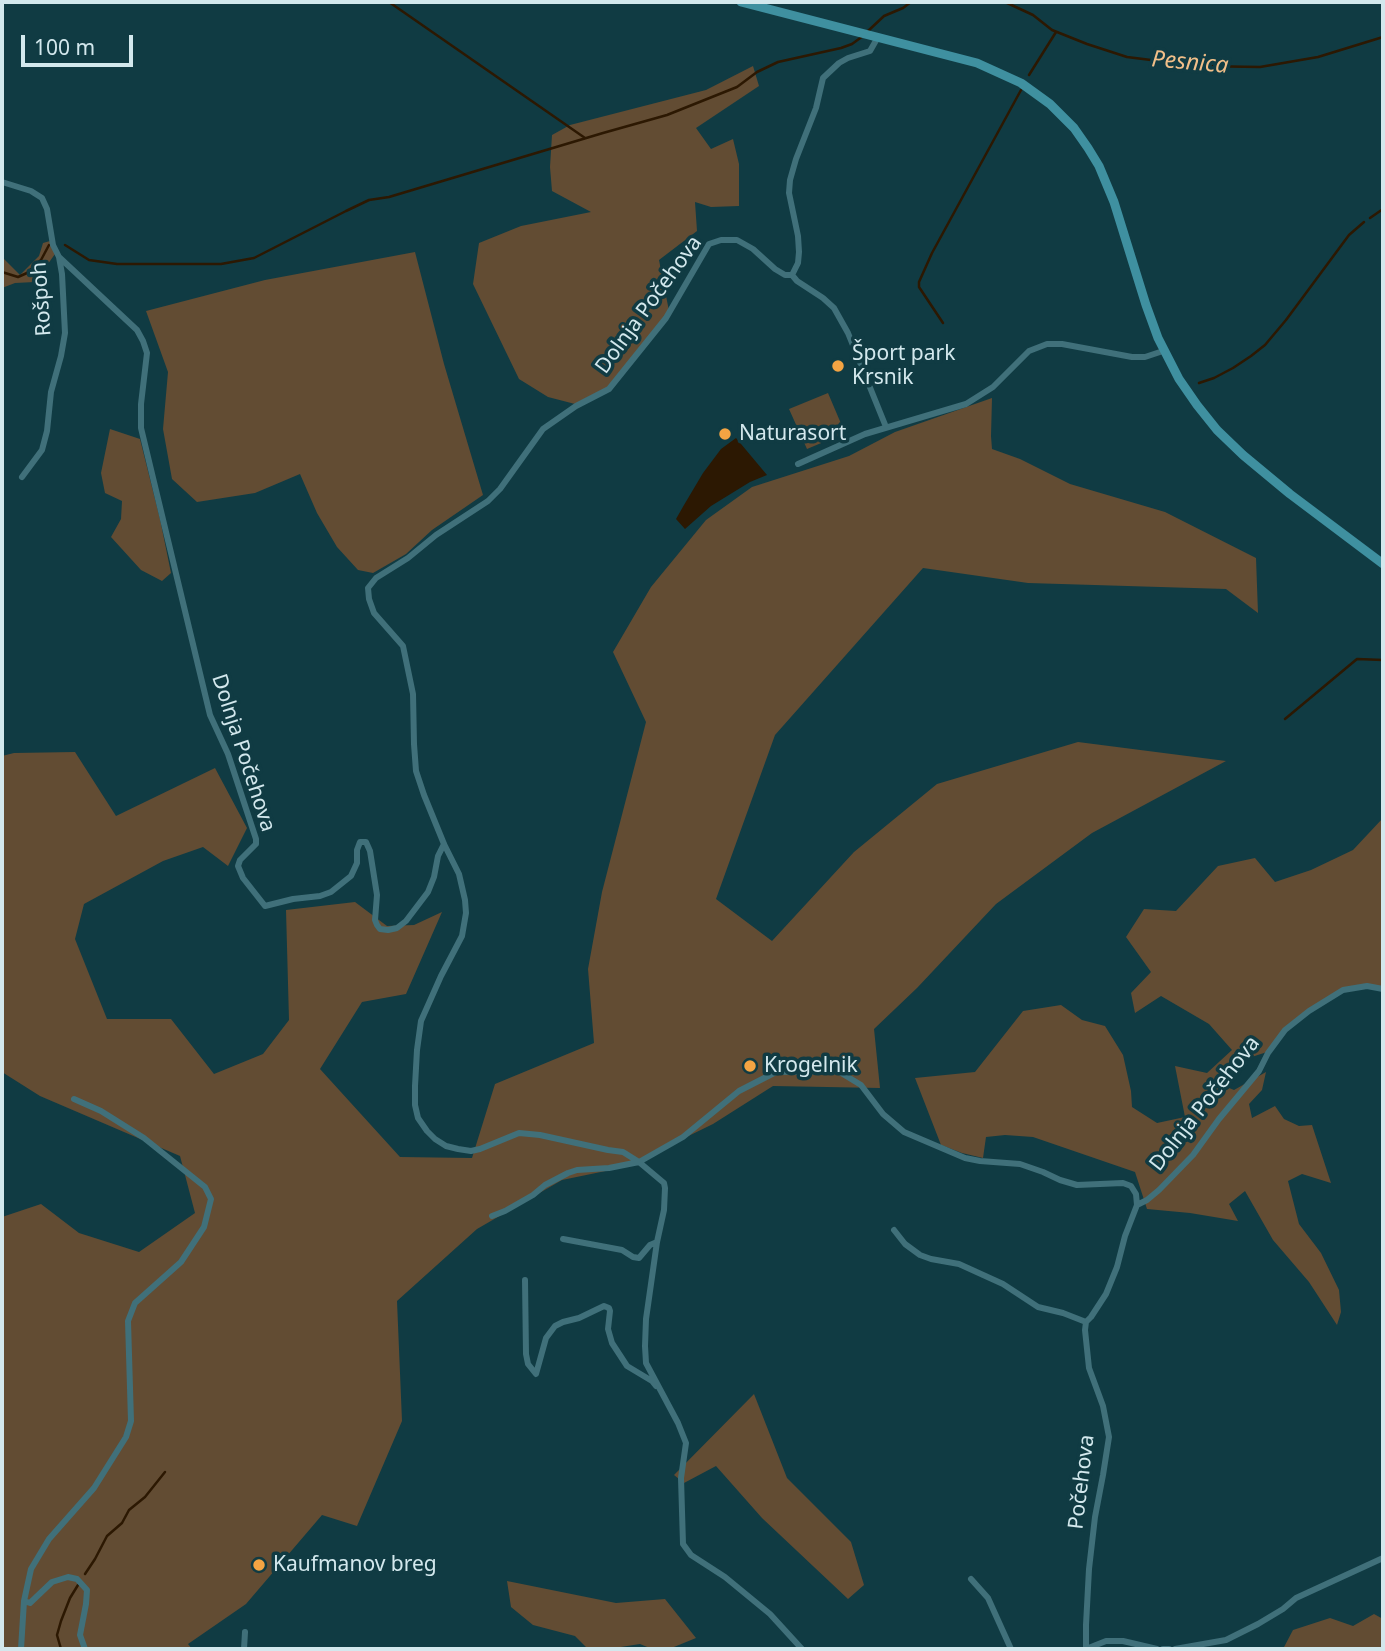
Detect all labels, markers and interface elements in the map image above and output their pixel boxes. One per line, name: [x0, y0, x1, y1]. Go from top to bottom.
scale bar: [24, 21, 136, 65]
text: 100 m: [34, 33, 95, 61]
water label: Pesnica: [1150, 46, 1230, 80]
street label: Dolnja Počehova: [591, 231, 707, 379]
street label: Rošpoh: [27, 261, 57, 337]
place label: Šport park Krsnik: [852, 341, 955, 391]
marker: Šport park Krsnik: [830, 358, 846, 374]
place label: Naturasort: [739, 421, 846, 447]
marker: Naturasort: [717, 426, 733, 442]
street label: Dolnja Počehova: [206, 671, 280, 835]
street label: Dolnja Počehova: [1145, 1032, 1265, 1176]
place label: Krogelnik: [764, 1053, 858, 1079]
marker: Krogelnik: [742, 1058, 758, 1074]
street label: Počehova: [1064, 1433, 1100, 1531]
place label: Kaufmanov breg: [273, 1552, 437, 1578]
marker: Kaufmanov breg: [251, 1557, 267, 1573]

